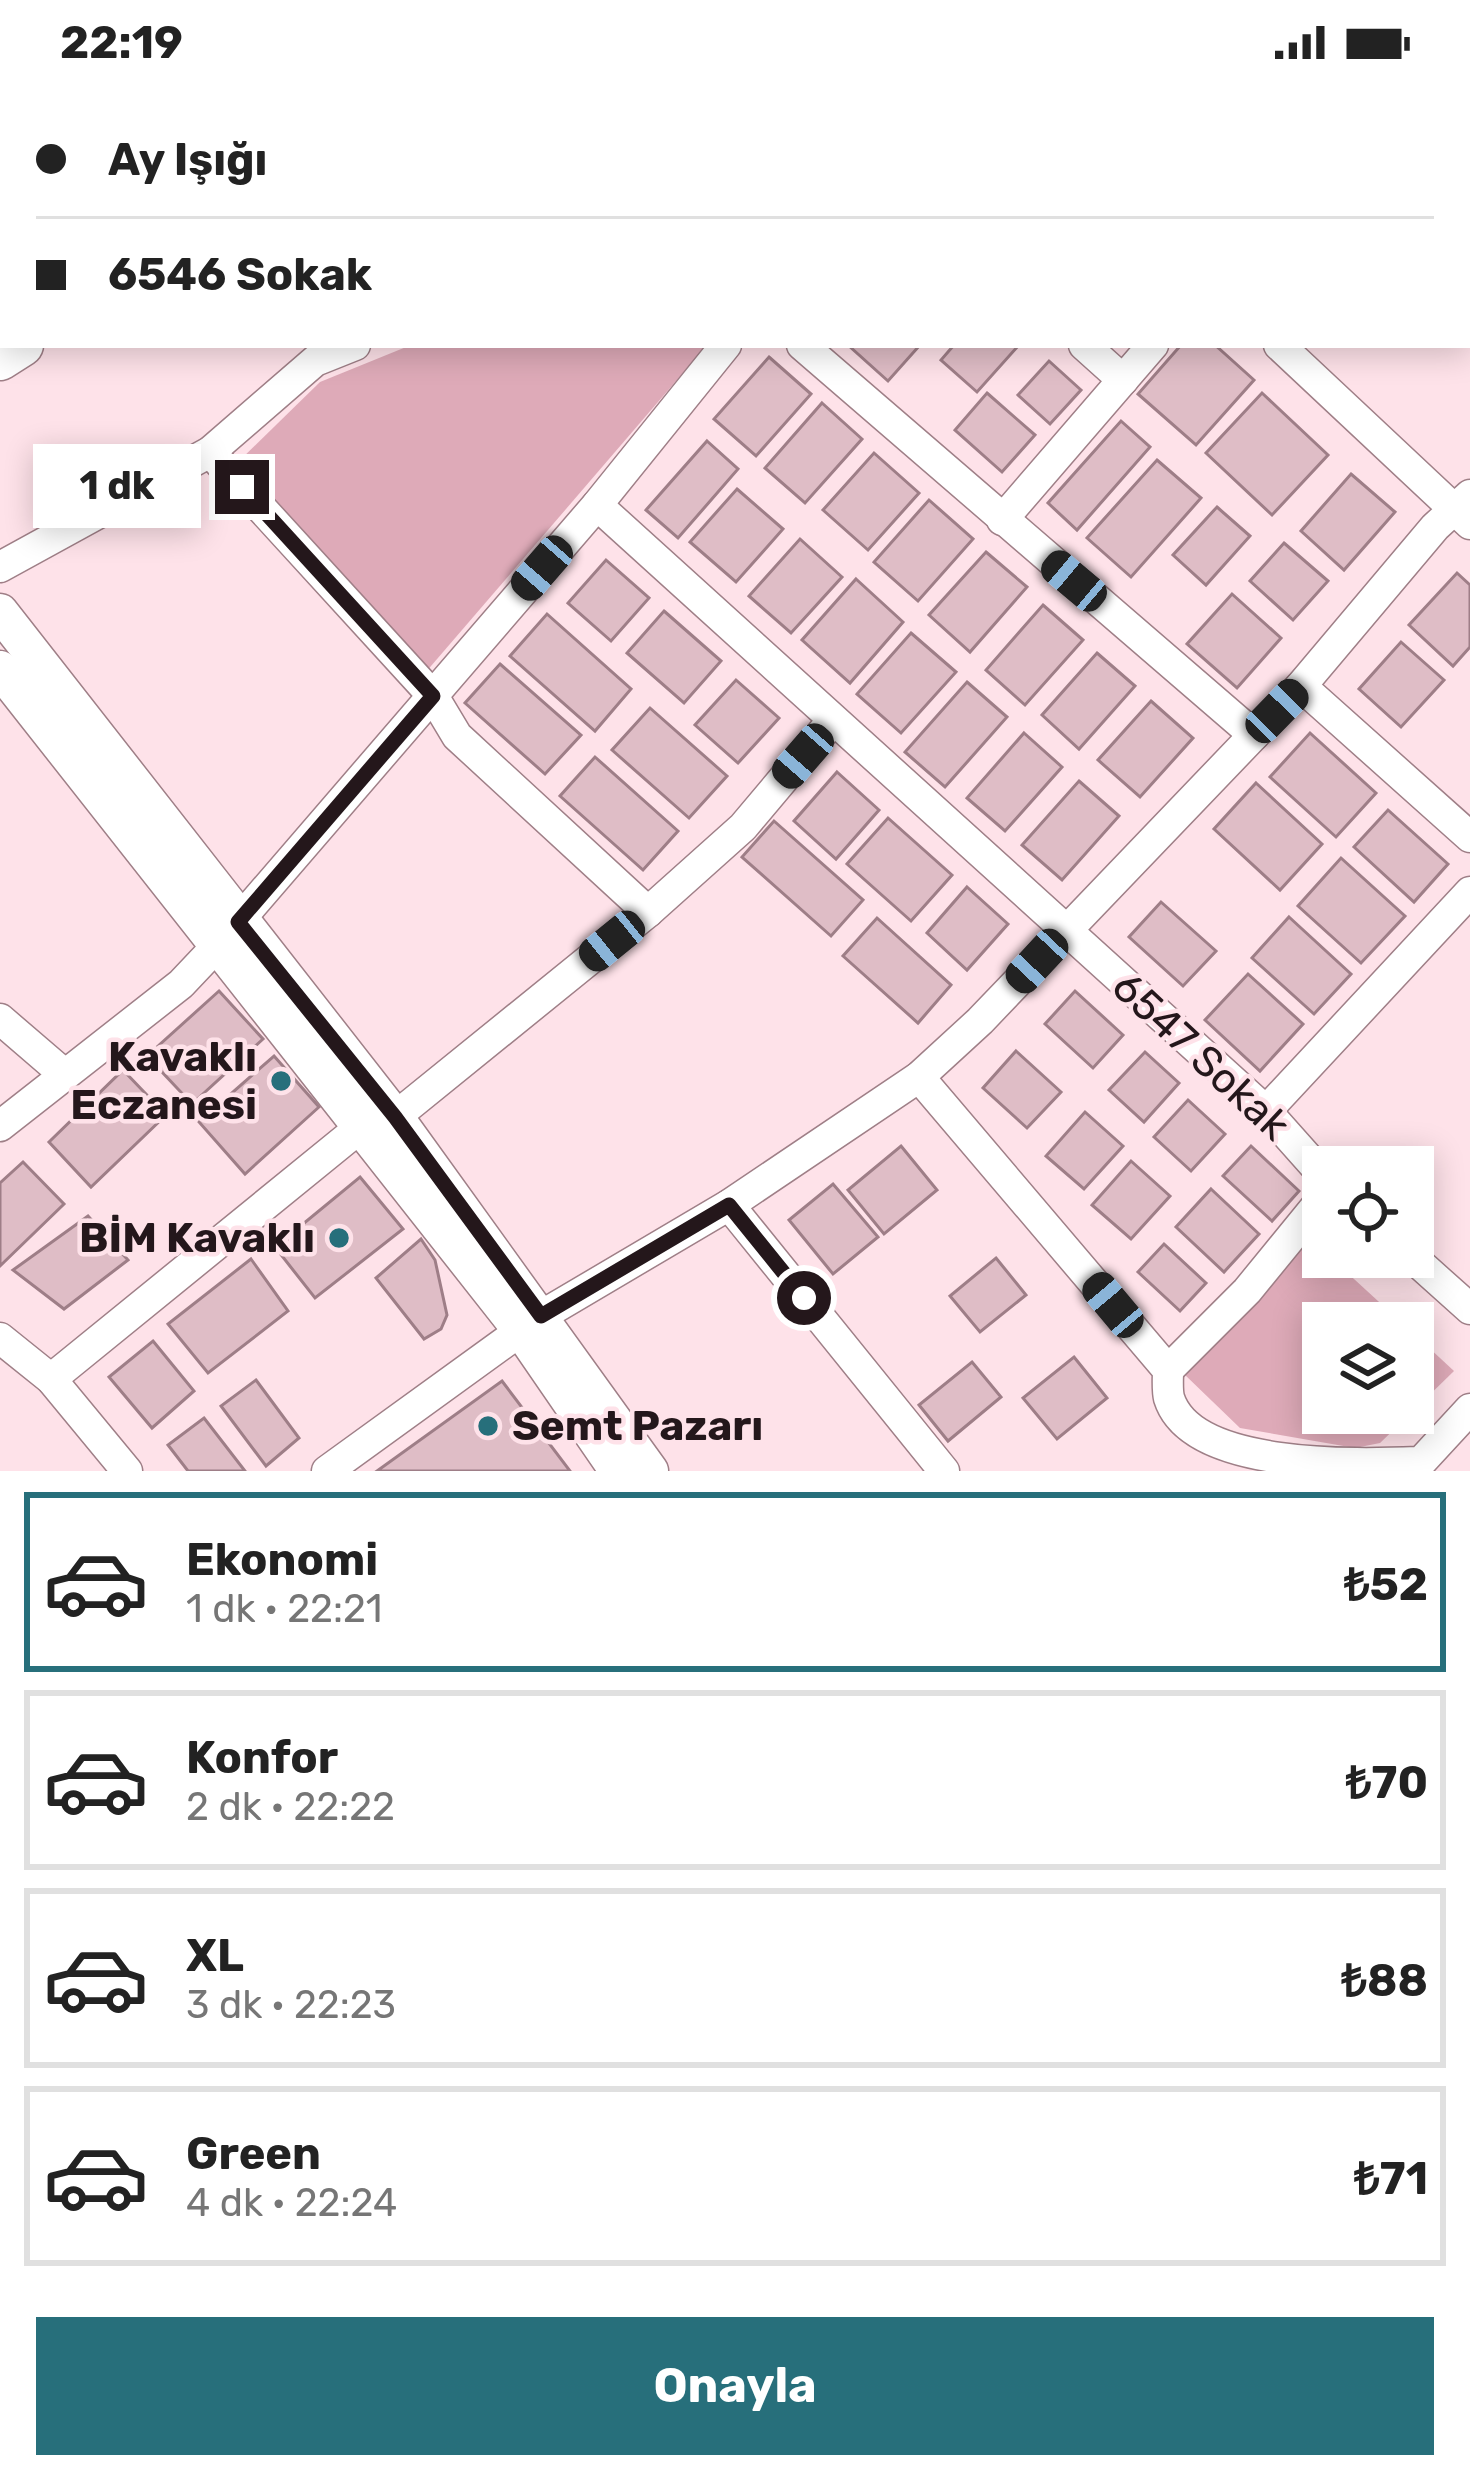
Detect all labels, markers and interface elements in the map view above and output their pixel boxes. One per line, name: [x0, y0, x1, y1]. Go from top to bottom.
text: 22:19: [60, 16, 183, 69]
text: Ay Işığı: [108, 133, 268, 186]
text: 6546 Sokak: [108, 248, 372, 301]
callout: 1 dk: [32, 445, 200, 529]
route end: [215, 460, 269, 514]
text: 1 dk: [79, 463, 155, 509]
car: [505, 529, 579, 607]
car: [1035, 544, 1113, 618]
car: [1239, 673, 1315, 749]
car: [766, 717, 840, 795]
car: [573, 904, 651, 978]
car: [999, 922, 1075, 1000]
street label: 6547 Sokak: [1102, 961, 1300, 1151]
place label: Kavaklı Eczanesi: [70, 1032, 257, 1130]
marker: Kavaklı Eczanesi: [268, 1068, 294, 1094]
map controls: [1302, 1146, 1434, 1434]
button: locate: [1302, 1146, 1434, 1278]
place label: BİM Kavaklı: [79, 1213, 315, 1263]
marker: BİM Kavaklı: [326, 1225, 352, 1251]
car: [1076, 1266, 1150, 1344]
route start: [777, 1271, 831, 1325]
button: layers: [1302, 1302, 1434, 1434]
place label: Semt Pazarı: [512, 1401, 763, 1451]
marker: Semt Pazarı: [475, 1413, 501, 1439]
icon: car: [42, 1528, 150, 1636]
text: Ekonomi: [186, 1533, 378, 1586]
text: ₺52: [1344, 1558, 1428, 1611]
text: 1 dk · 22:21: [186, 1586, 383, 1632]
icon: car: [42, 1726, 150, 1834]
text: Konfor: [186, 1731, 338, 1784]
text: ₺70: [1346, 1756, 1428, 1809]
text: 2 dk · 22:22: [186, 1784, 395, 1830]
icon: car: [42, 1924, 150, 2032]
text: XL: [186, 1929, 244, 1982]
text: ₺88: [1341, 1954, 1428, 2007]
text: 3 dk · 22:23: [186, 1982, 396, 2028]
icon: car: [42, 2122, 150, 2230]
text: Green: [186, 2127, 321, 2180]
text: ₺71: [1354, 2152, 1428, 2205]
text: 4 dk · 22:24: [186, 2180, 397, 2226]
button: Onayla: [36, 2317, 1434, 2455]

